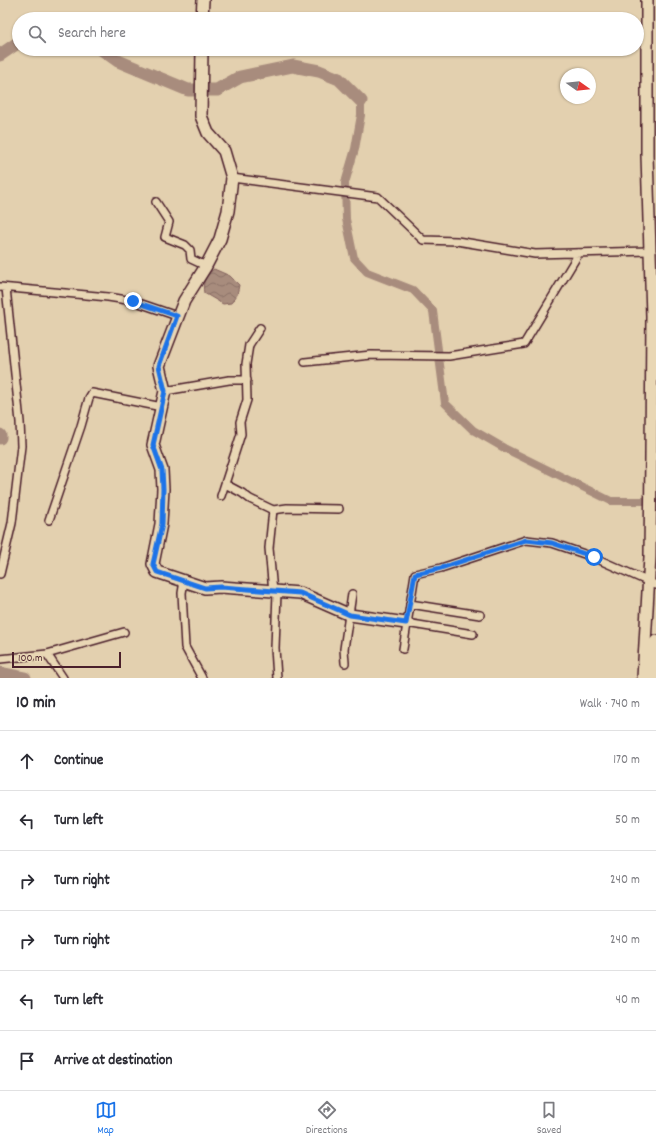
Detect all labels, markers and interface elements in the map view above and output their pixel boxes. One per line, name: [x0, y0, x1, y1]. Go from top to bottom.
search box: [12, 12, 644, 56]
icon: search: [26, 23, 48, 45]
text: Search here: [58, 23, 126, 45]
north arrow: [560, 68, 596, 104]
route end: [124, 292, 142, 310]
route start: [585, 548, 603, 566]
scale bar: [12, 650, 121, 669]
text: 100 m: [18, 651, 42, 667]
text: 10 min: [16, 692, 56, 716]
text: Walk · 740 m: [580, 695, 640, 714]
icon: ahead: [16, 750, 38, 772]
text: Continue: [54, 750, 103, 772]
text: 170 m: [613, 751, 640, 770]
icon: left: [16, 810, 38, 832]
text: Turn left: [54, 810, 103, 832]
text: 50 m: [615, 811, 640, 830]
icon: right: [16, 870, 38, 892]
text: Turn right: [54, 870, 110, 892]
text: 240 m: [610, 871, 640, 890]
icon: right: [16, 930, 38, 952]
text: Turn right: [54, 930, 110, 952]
text: 240 m: [610, 931, 640, 950]
icon: left: [16, 990, 38, 1012]
text: Turn left: [54, 990, 103, 1012]
text: 40 m: [616, 991, 640, 1010]
icon: arrive: [16, 1050, 38, 1072]
text: Arrive at destination: [54, 1050, 172, 1072]
tab: Map: [95, 1099, 117, 1139]
tab: Directions: [306, 1099, 348, 1139]
tab: Saved: [537, 1099, 561, 1139]

